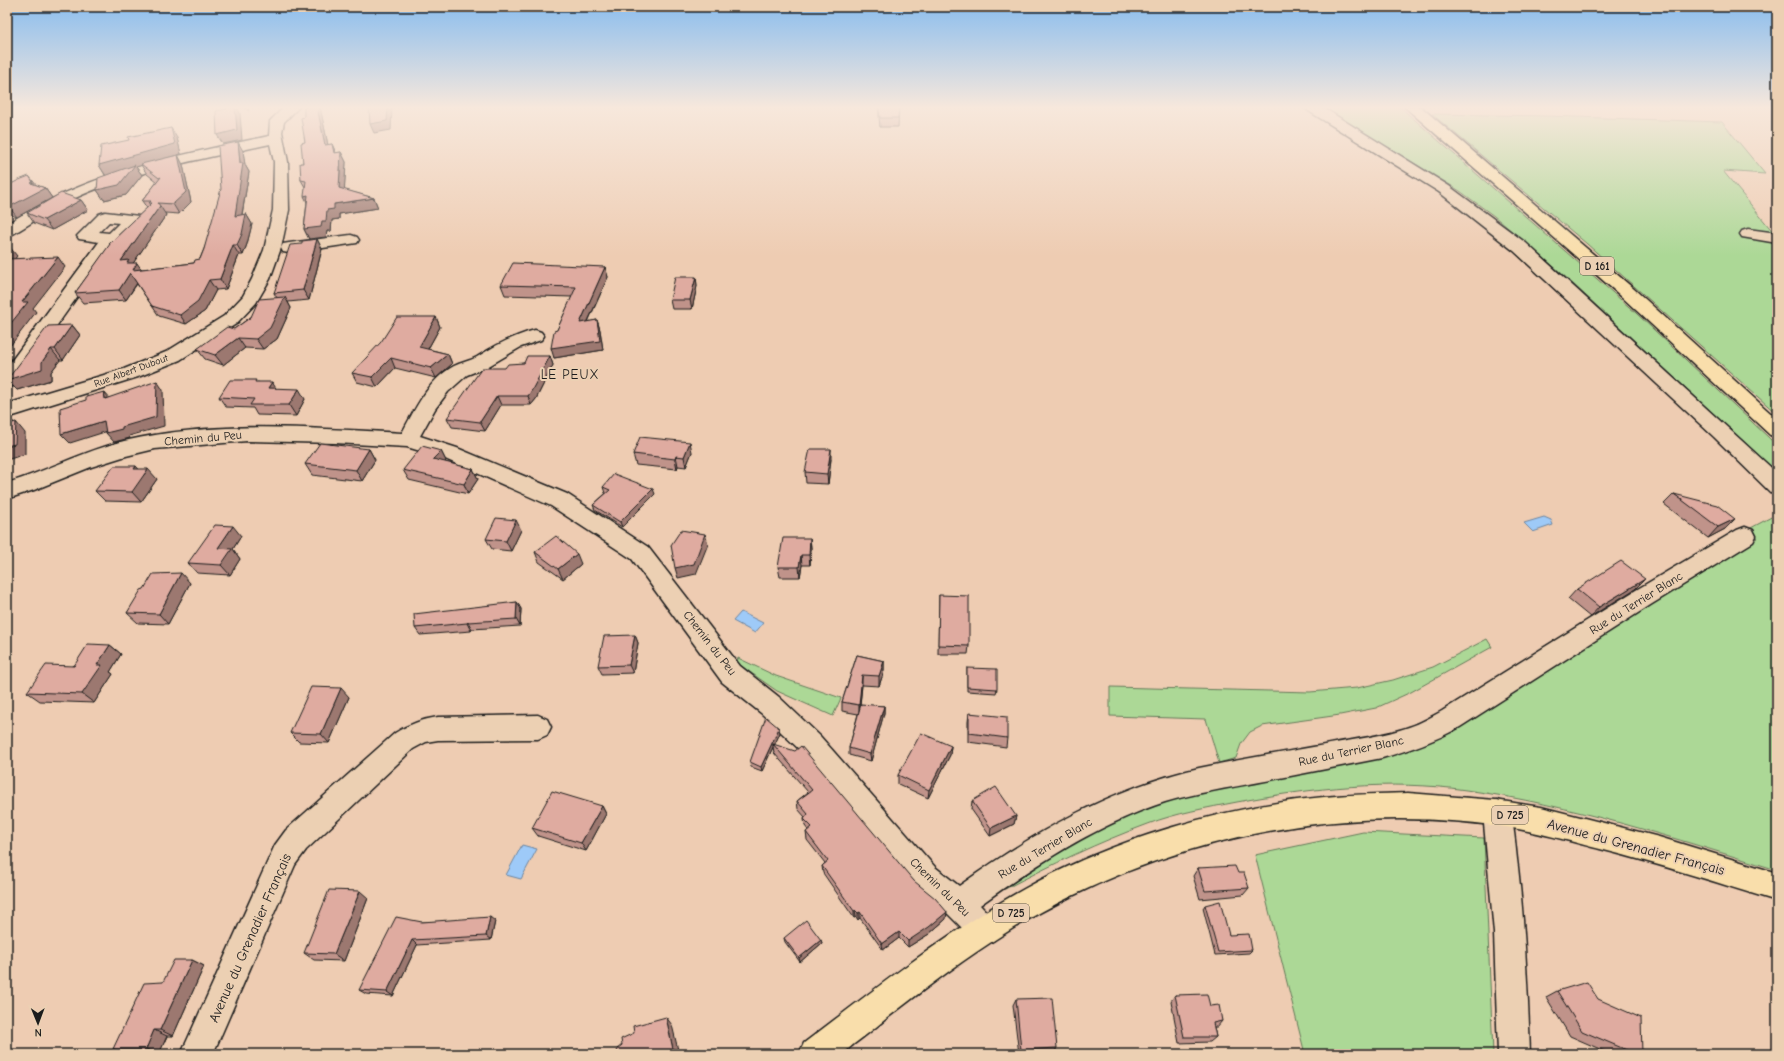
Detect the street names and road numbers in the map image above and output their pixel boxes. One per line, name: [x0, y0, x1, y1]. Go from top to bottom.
road number: D 161: [1580, 257, 1614, 275]
street label: Rue Albert Dubout: [92, 352, 171, 390]
street label: Chemin du Peu: [164, 428, 242, 448]
street label: Rue du Terrier Blanc: [1587, 569, 1685, 637]
street label: Chemin du Peu: [680, 608, 740, 678]
street label: Rue du Terrier Blanc: [1297, 733, 1405, 769]
road number: D 725: [1492, 806, 1528, 824]
street label: Rue du Terrier Blanc: [996, 814, 1095, 882]
street label: Avenue du Grenadier Français: [1545, 815, 1727, 879]
street label: Avenue du Grenadier Français: [205, 851, 295, 1025]
street label: Chemin du Peu: [907, 855, 973, 919]
road number: D 725: [993, 904, 1029, 922]

